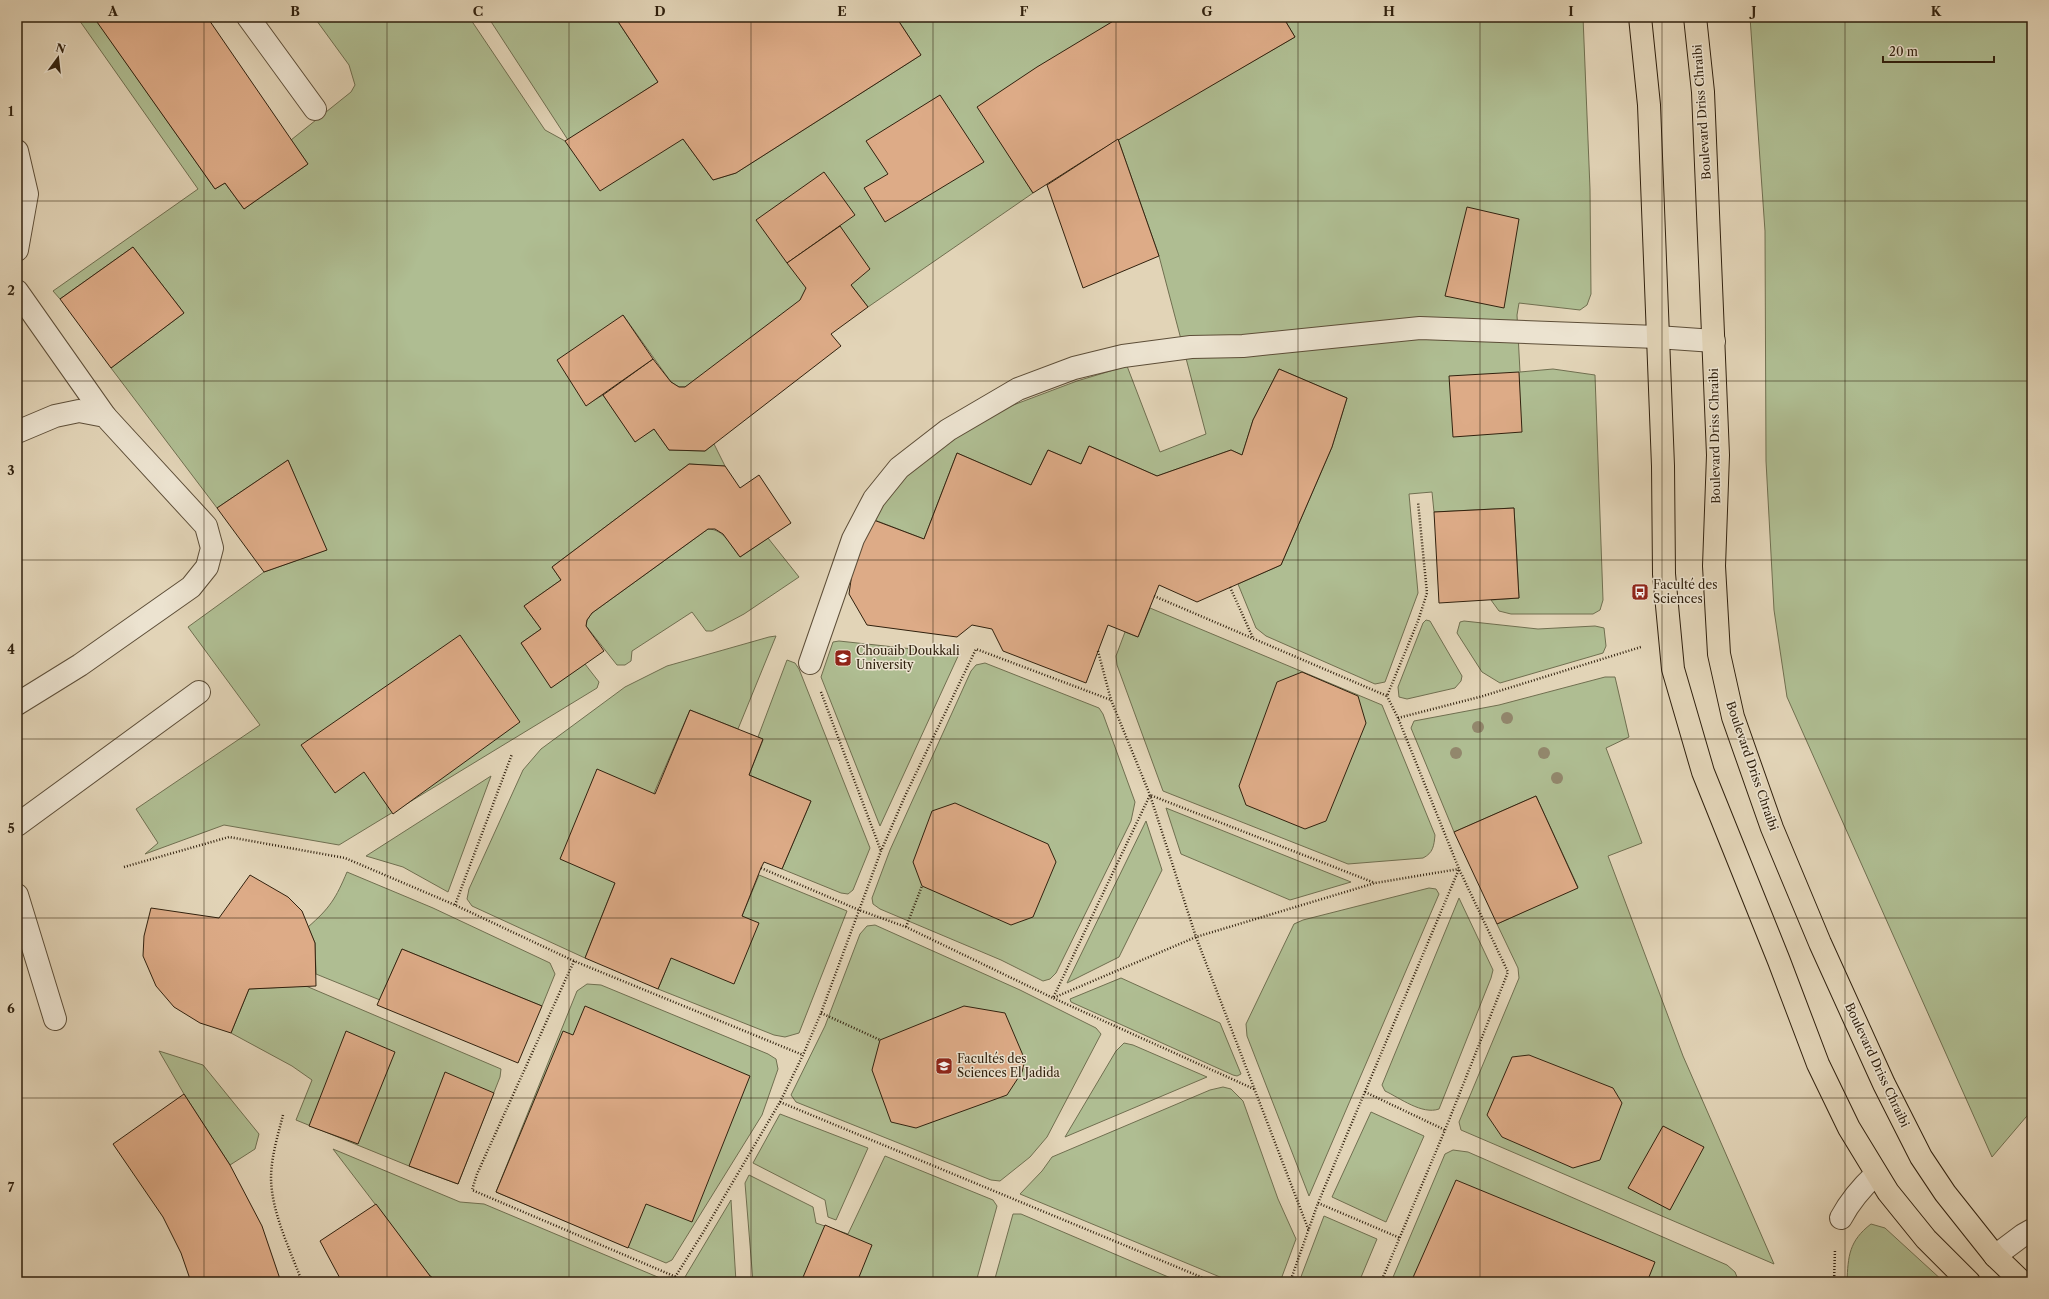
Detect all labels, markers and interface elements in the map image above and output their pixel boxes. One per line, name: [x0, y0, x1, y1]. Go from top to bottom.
text: A: [107, 3, 119, 19]
text: B: [290, 3, 300, 19]
text: C: [473, 3, 483, 19]
text: D: [654, 3, 666, 19]
text: E: [837, 3, 847, 19]
text: F: [1020, 3, 1029, 19]
text: G: [1201, 3, 1213, 19]
text: H: [1383, 3, 1395, 19]
text: I: [1568, 3, 1574, 19]
text: J: [1749, 3, 1757, 19]
text: K: [1931, 3, 1942, 19]
north arrow: [38, 38, 78, 78]
scale bar: [1883, 38, 1994, 64]
text: N: [54, 40, 67, 56]
street label: Boulevard Driss Chraibi: [1689, 43, 1714, 180]
text: 20 m: [1889, 44, 1918, 59]
text: 1: [8, 103, 14, 119]
text: 2: [7, 282, 15, 298]
street label: Boulevard Driss Chraibi: [1706, 368, 1723, 504]
text: 3: [7, 462, 15, 478]
place label: Faculté des Sciences: [1653, 577, 1717, 606]
bus stop icon: Faculté des Sciences: [1630, 582, 1650, 602]
text: 4: [7, 641, 15, 657]
place label: Chouaib Doukkali University: [856, 643, 960, 672]
school or university icon: Chouaib Doukkali University: [833, 648, 853, 668]
street label: Boulevard Driss Chraibi: [1723, 699, 1782, 833]
text: 5: [7, 820, 15, 836]
text: 6: [7, 1000, 15, 1016]
street label: Boulevard Driss Chraibi: [1842, 1000, 1913, 1130]
place label: Facultés des Sciences El Jadida: [957, 1051, 1061, 1080]
school or university icon: Facultés des Sciences El Jadida: [934, 1056, 954, 1076]
text: 7: [8, 1179, 15, 1195]

